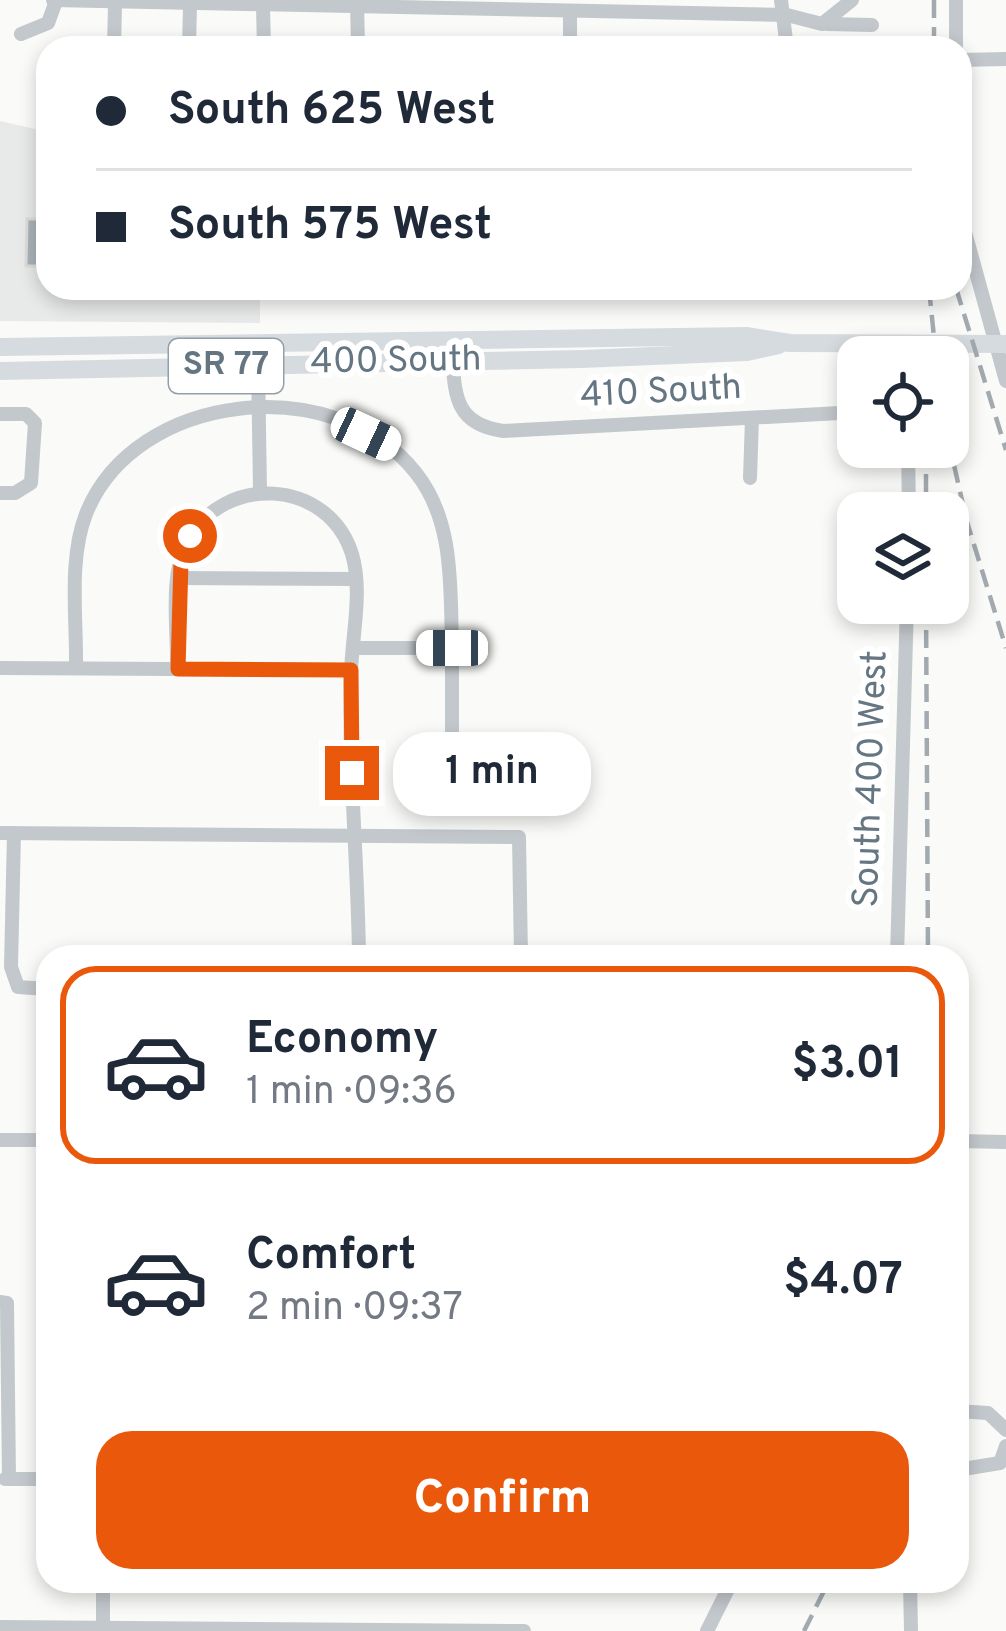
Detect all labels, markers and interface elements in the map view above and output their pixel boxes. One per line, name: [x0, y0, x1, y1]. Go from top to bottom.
text: South 625 West: [168, 83, 496, 140]
text: South 575 West: [168, 198, 492, 255]
map controls: [837, 336, 969, 624]
button: locate: [837, 336, 969, 468]
street label: 400 South: [310, 338, 482, 386]
road number: SR 77: [169, 339, 283, 393]
street label: 410 South: [579, 366, 743, 420]
car: [326, 402, 406, 466]
button: layers: [837, 492, 969, 624]
route start: [163, 509, 217, 563]
car: [416, 630, 488, 666]
street label: South 400 West: [845, 649, 899, 909]
callout: 1 min: [394, 731, 592, 815]
route end: [325, 746, 379, 800]
text: 1 min: [445, 749, 539, 798]
icon: car: [102, 1011, 210, 1119]
text: Economy: [246, 1012, 438, 1069]
text: $3.01: [791, 1037, 903, 1094]
text: 1 min · 09:36: [246, 1069, 457, 1118]
icon: car: [102, 1227, 210, 1335]
text: Comfort: [246, 1228, 416, 1285]
text: $4.07: [783, 1253, 903, 1310]
text: 2 min · 09:37: [246, 1285, 463, 1334]
button: Confirm: [96, 1431, 909, 1569]

